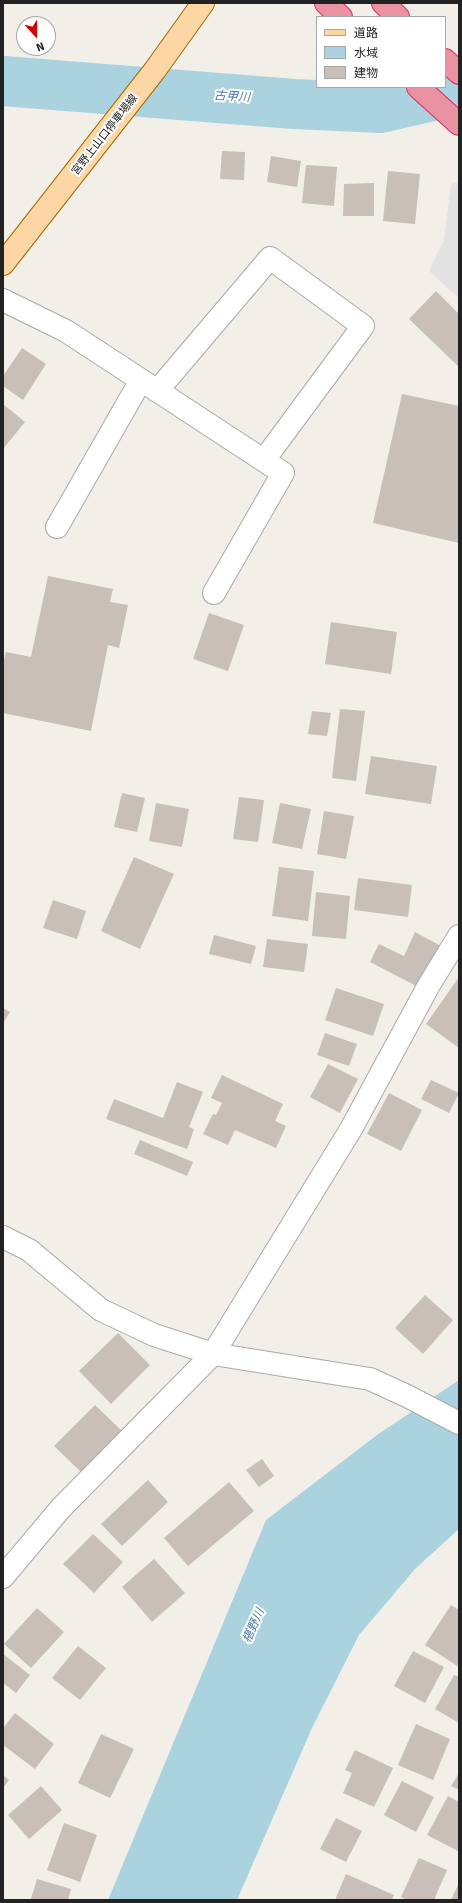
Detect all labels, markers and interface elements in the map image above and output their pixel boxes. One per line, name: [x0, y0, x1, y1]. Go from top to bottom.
north arrow: [16, 16, 56, 56]
legend: [316, 16, 446, 88]
text: 道路: [354, 26, 378, 41]
text: N: [34, 39, 46, 54]
text: 水域: [354, 46, 378, 61]
text: 建物: [354, 66, 378, 81]
water label: 古甲川: [214, 89, 250, 105]
street label: 宮野上山口停車場線: [69, 92, 141, 178]
water label: 椹野川: [240, 1607, 268, 1645]

